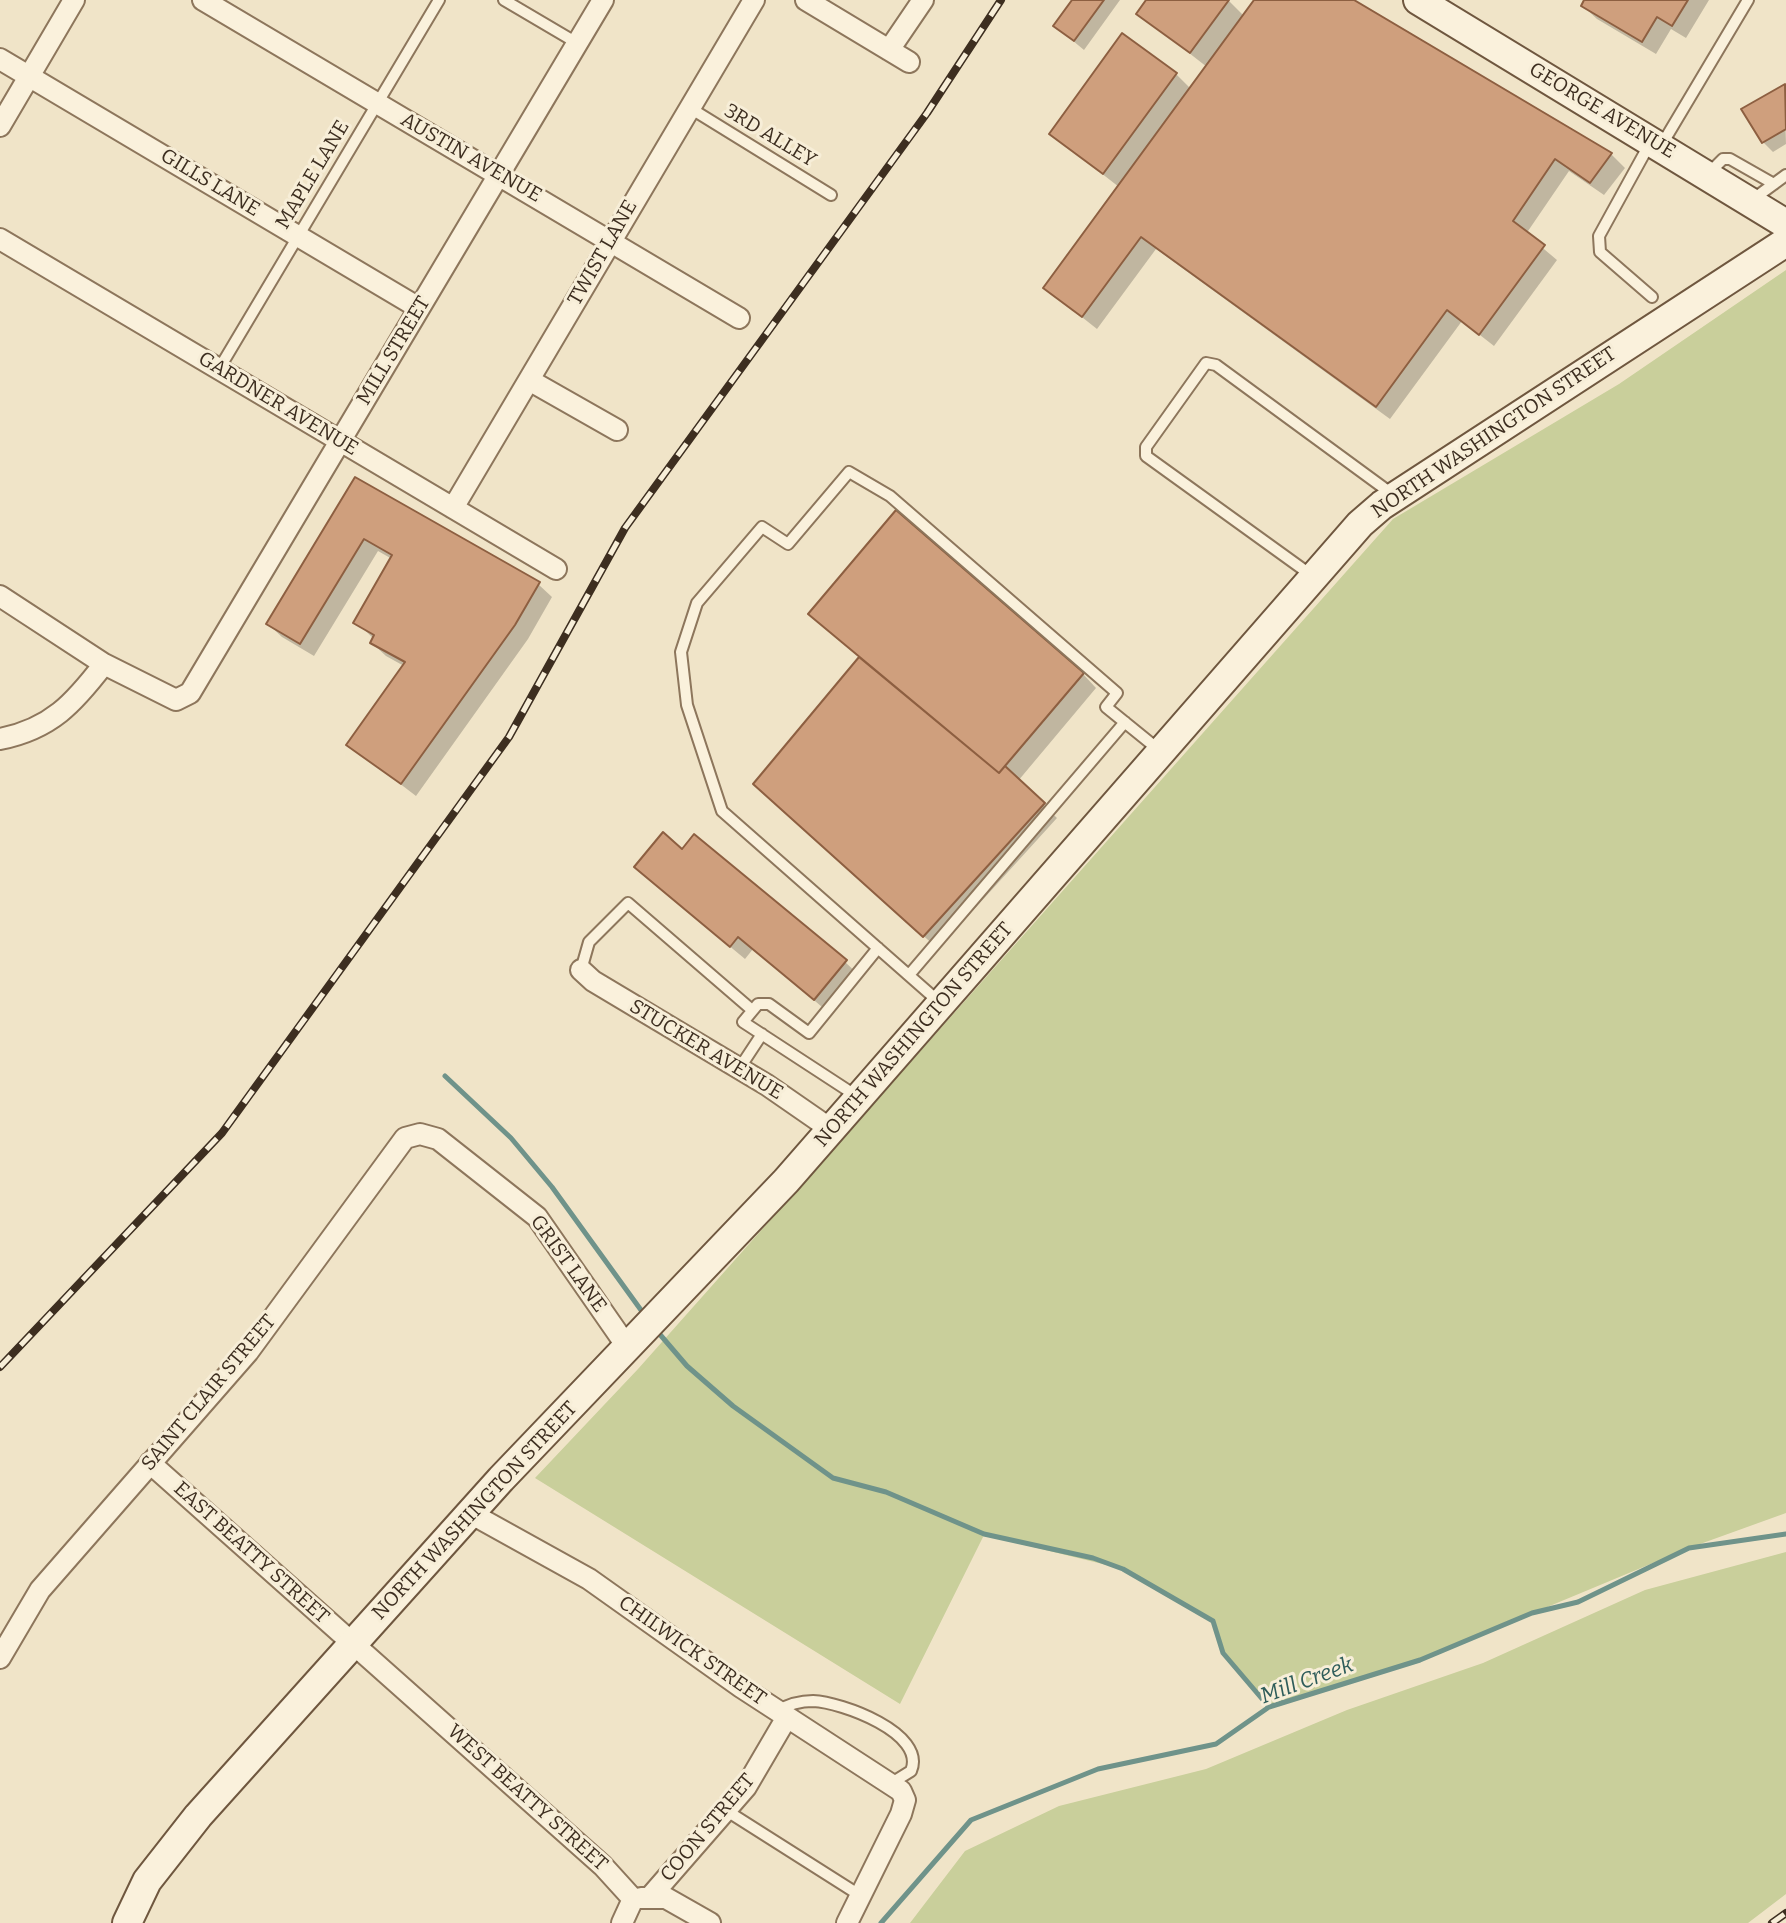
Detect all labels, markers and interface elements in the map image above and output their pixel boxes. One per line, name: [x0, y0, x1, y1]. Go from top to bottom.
street label: GEORGE AVENUE: [1524, 58, 1680, 164]
street label: 3RD ALLEY: [720, 99, 820, 173]
street label: AUSTIN AVENUE: [396, 108, 546, 208]
street label: MAPLE LANE: [271, 116, 355, 234]
street label: GILLS LANE: [156, 144, 264, 222]
street label: TWIST LANE: [563, 196, 643, 310]
street label: MILL STREET: [352, 292, 436, 410]
street label: NORTH WASHINGTON STREET: [1367, 342, 1621, 524]
street label: GARDNER AVENUE: [194, 347, 362, 461]
street label: NORTH WASHINGTON STREET: [810, 918, 1018, 1152]
street label: STUCKER AVENUE: [625, 995, 787, 1105]
street label: GRIST LANE: [525, 1211, 611, 1317]
street label: SAINT CLAIR STREET: [137, 1310, 281, 1476]
street label: NORTH WASHINGTON STREET: [368, 1397, 582, 1625]
street label: EAST BEATTY STREET: [168, 1477, 334, 1629]
street label: CHILWICK STREET: [613, 1591, 771, 1711]
water label: Mill Creek: [1257, 1652, 1357, 1710]
street label: WEST BEATTY STREET: [442, 1720, 612, 1876]
street label: COON STREET: [656, 1769, 760, 1887]

